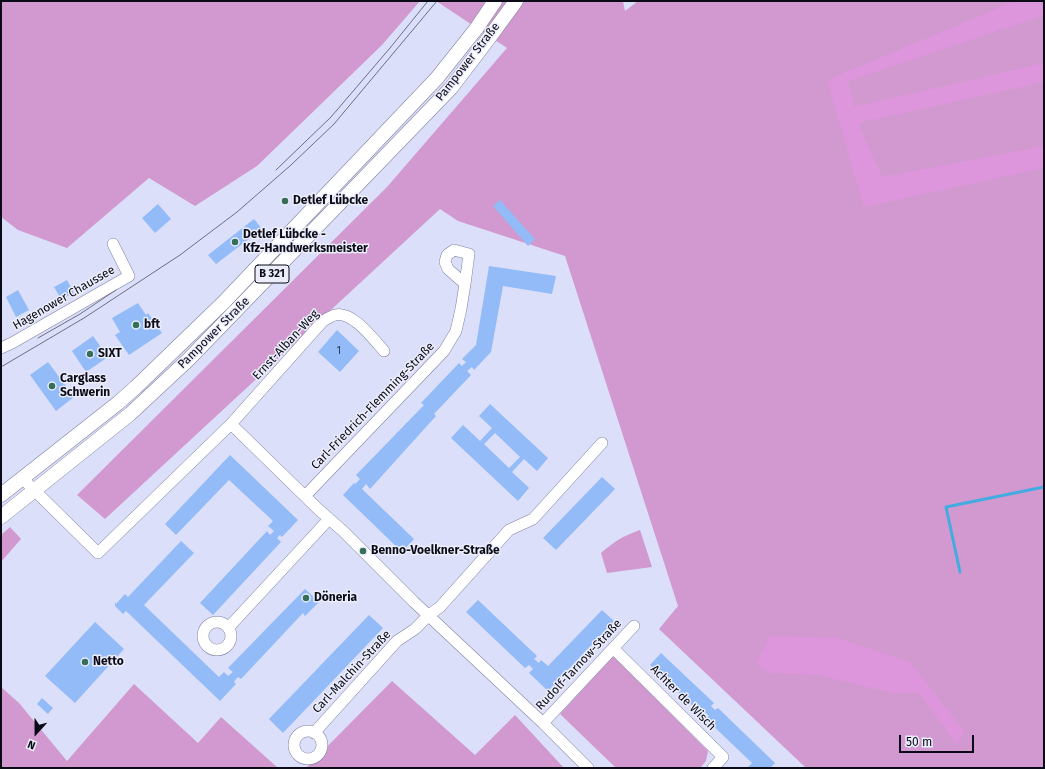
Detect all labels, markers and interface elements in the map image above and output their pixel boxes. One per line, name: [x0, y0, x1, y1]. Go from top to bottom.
street label: Pampower Straße: [433, 20, 503, 104]
place label: Detlef Lübcke: [293, 194, 368, 208]
marker: Detlef Lübcke: [280, 196, 290, 206]
place label: Detlef Lübcke - Kfz-Handwerksmeister: [243, 228, 368, 256]
marker: Detlef Lübcke - Kfz-Handwerksmeister: [230, 237, 240, 247]
street label: Hagenower Chaussee: [10, 263, 118, 333]
road number: B 321: [255, 265, 289, 283]
street label: Pampower Straße: [175, 294, 253, 372]
street label: Ernst-Alban-Weg: [250, 307, 322, 383]
place label: bft: [144, 318, 160, 332]
marker: bft: [131, 320, 141, 330]
street label: Carl-Friedrich-Flemming-Straße: [308, 339, 438, 473]
house number: 1: [337, 345, 341, 357]
place label: SIXT: [98, 347, 122, 361]
marker: SIXT: [85, 349, 95, 359]
place label: Carglass Schwerin: [60, 372, 110, 400]
marker: Carglass Schwerin: [47, 381, 57, 391]
place label: Benno-Voelkner-Straße: [371, 544, 500, 558]
marker: Benno-Voelkner-Straße: [358, 546, 368, 556]
place label: Döneria: [314, 591, 357, 605]
marker: Döneria: [301, 593, 311, 603]
street label: Rudolf-Tarnow-Straße: [533, 617, 625, 713]
street label: Carl-Malchin-Straße: [310, 628, 394, 716]
place label: Netto: [93, 655, 124, 669]
marker: Netto: [80, 657, 90, 667]
street label: Achter de Wisch: [647, 662, 719, 734]
north arrow: [16, 713, 56, 753]
scale bar: [901, 727, 976, 753]
text: 50 m: [906, 735, 932, 749]
text: N: [26, 737, 37, 752]

